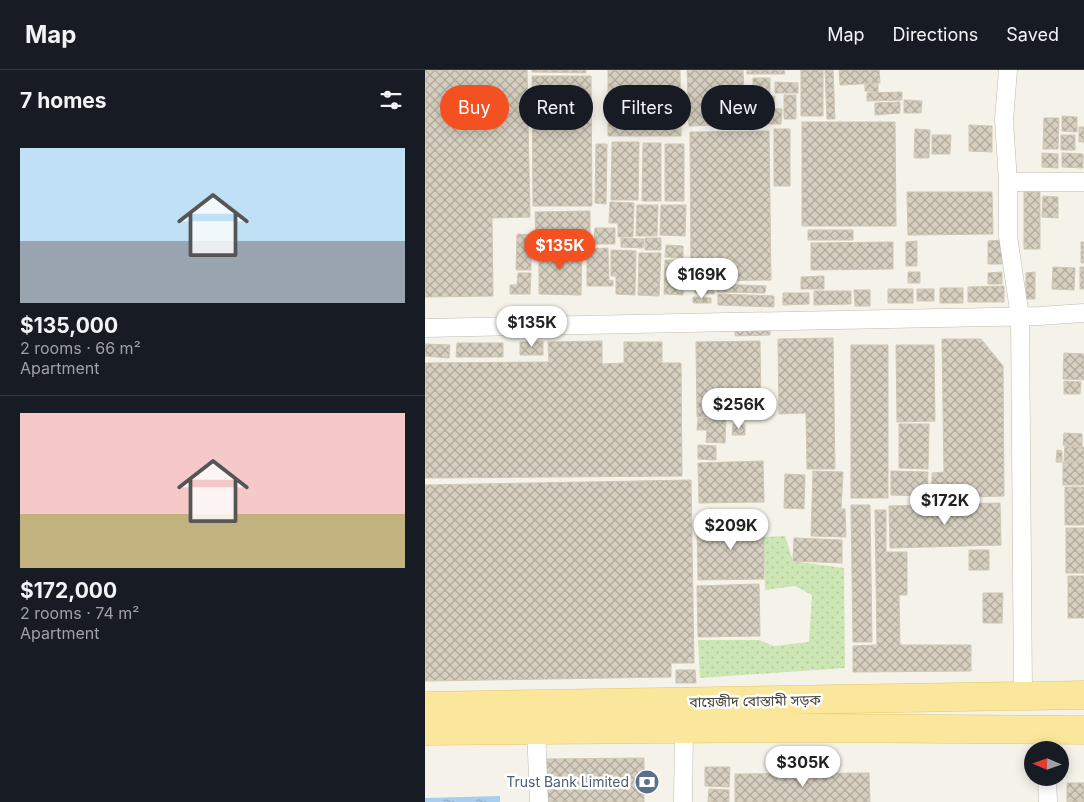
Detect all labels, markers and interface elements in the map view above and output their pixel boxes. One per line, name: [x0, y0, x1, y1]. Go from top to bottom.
text: Map: [25, 20, 76, 49]
text: Map: [827, 24, 865, 45]
text: Directions: [893, 24, 978, 45]
text: Saved: [1006, 24, 1059, 45]
chip: Buy: [440, 85, 509, 130]
chip: Rent: [519, 85, 593, 130]
chip: Filters: [603, 85, 691, 130]
chip: New: [701, 85, 775, 130]
icon: filters: [377, 86, 405, 114]
text: 7 homes: [20, 88, 107, 113]
icon: home: [168, 180, 258, 270]
pin: $135K: [525, 228, 595, 271]
text: $135K: [535, 235, 585, 255]
pin: $169K: [667, 258, 737, 300]
text: $169K: [677, 264, 727, 284]
pin: $135K: [497, 306, 567, 348]
text: $135K: [507, 312, 557, 332]
text: $135,000: [20, 313, 118, 338]
text: 2 rooms · 66 m²: [20, 338, 141, 358]
text: Apartment: [20, 358, 100, 378]
pin: $256K: [704, 388, 774, 430]
text: $256K: [713, 394, 765, 414]
icon: home: [168, 446, 258, 536]
pin: $172K: [910, 484, 980, 526]
text: $172K: [921, 490, 969, 510]
pin: $209K: [696, 508, 766, 551]
text: $209K: [704, 515, 758, 535]
text: $172,000: [20, 578, 117, 603]
text: 2 rooms · 74 m²: [20, 603, 139, 623]
text: Apartment: [20, 623, 100, 643]
street label: বায়েজীদ বোস্তামী সড়ক: [688, 691, 822, 710]
north arrow: [1024, 741, 1069, 786]
map controls: [1024, 741, 1069, 786]
pin: $305K: [768, 746, 838, 788]
text: $305K: [776, 752, 830, 772]
bank icon: Trust Bank Limited: [634, 769, 660, 795]
place label: Trust Bank Limited: [506, 773, 629, 790]

